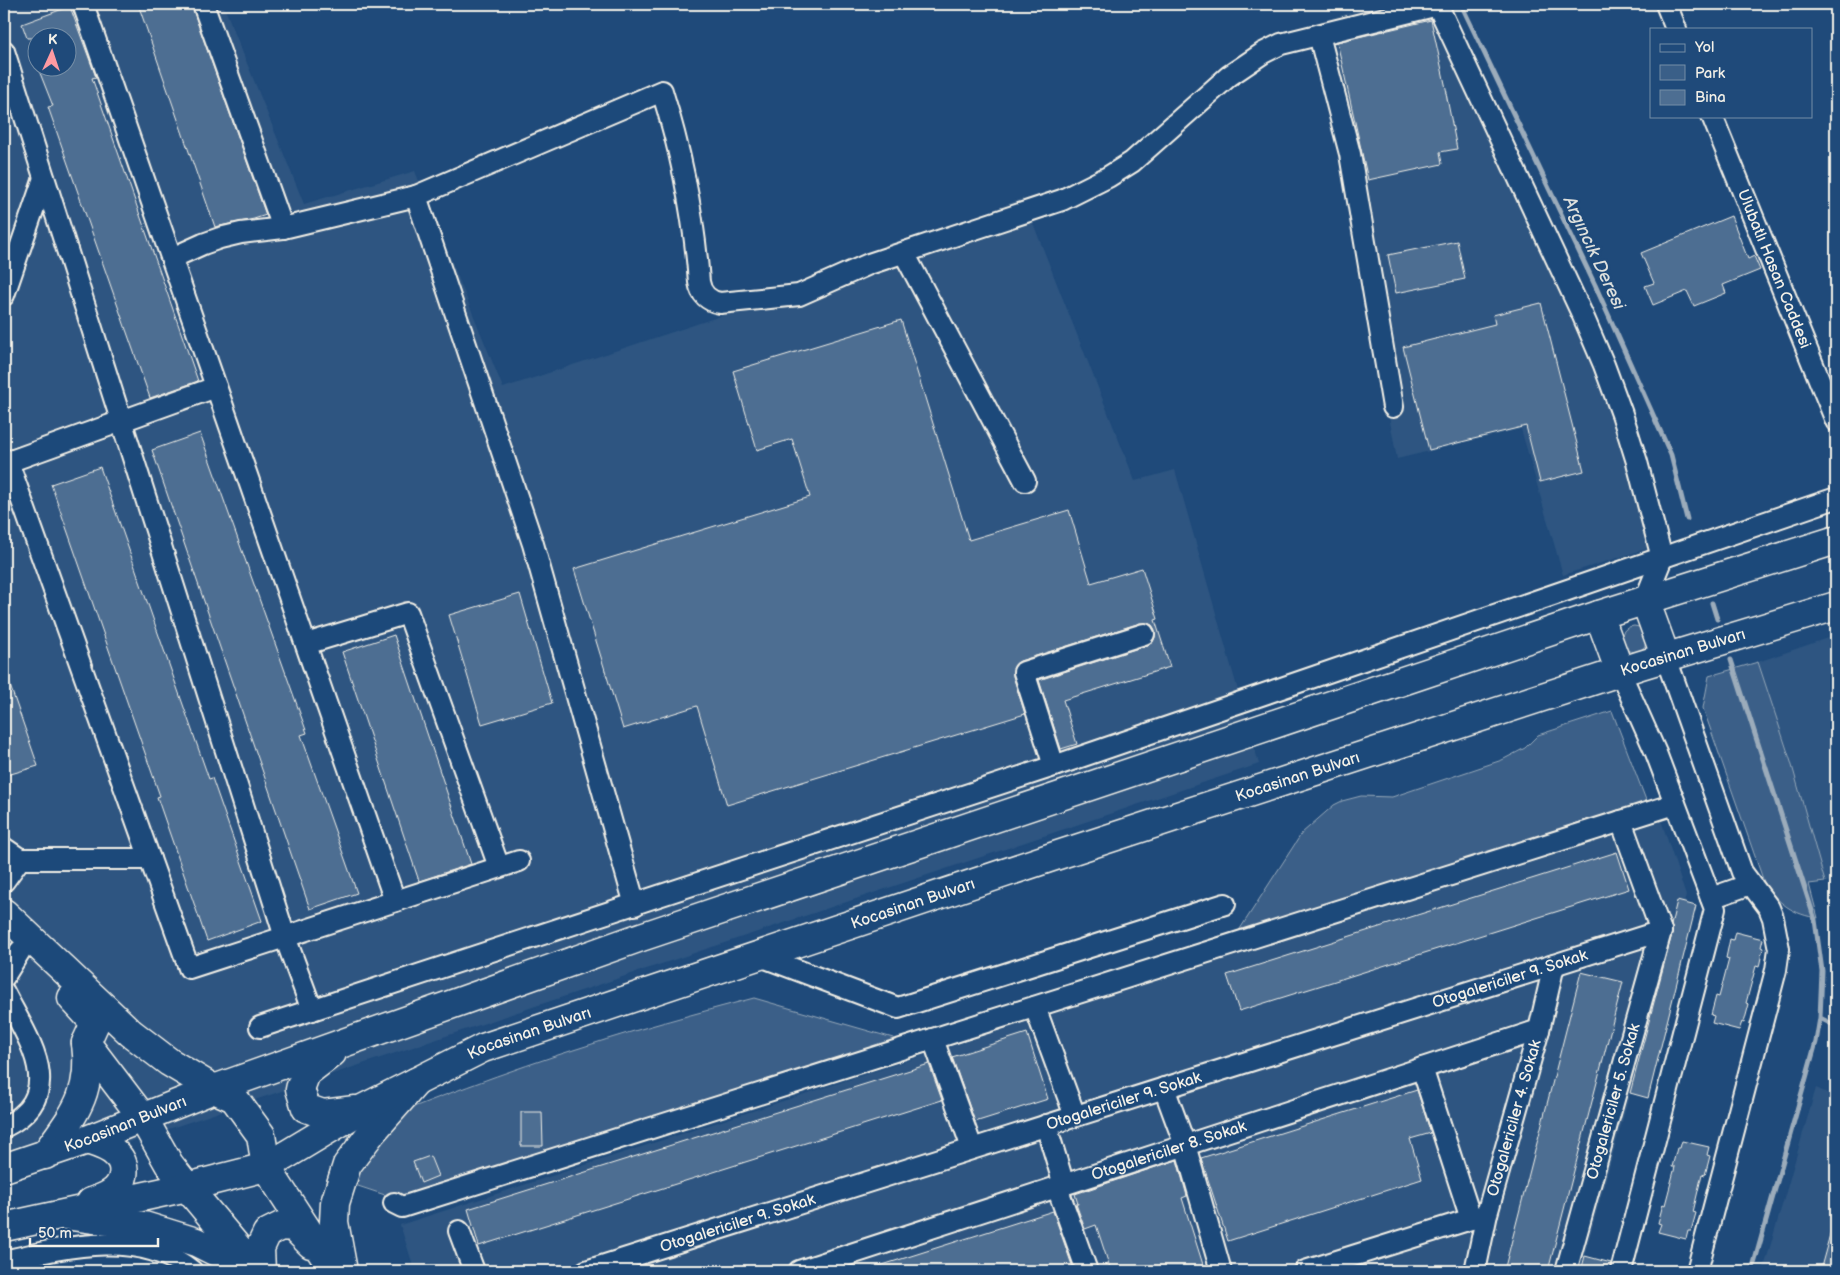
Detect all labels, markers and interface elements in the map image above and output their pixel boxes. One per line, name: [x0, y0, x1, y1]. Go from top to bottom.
north arrow: [28, 28, 78, 78]
legend: [1650, 28, 1812, 118]
text: K: [47, 31, 58, 48]
text: Yol: [1694, 38, 1714, 57]
text: Park: [1695, 64, 1726, 83]
text: Bina: [1695, 88, 1726, 107]
street label: Ulubatlı Hasan Caddesi: [1733, 187, 1815, 351]
water label: Argıncık Deresi: [1558, 192, 1630, 314]
street label: Kocasinan Bulvarı: [1618, 624, 1748, 681]
street label: Kocasinan Bulvarı: [1233, 748, 1362, 806]
street label: Kocasinan Bulvarı: [849, 874, 977, 933]
street label: Otogalericiler 9. Sokak: [1430, 945, 1590, 1012]
street label: Kocasinan Bulvarı: [464, 1003, 593, 1064]
street label: Otogalericiler 5. Sokak: [1582, 1021, 1644, 1182]
street label: Otogalericiler 4. Sokak: [1483, 1037, 1545, 1199]
street label: Otogalericiler 9. Sokak: [1044, 1067, 1204, 1134]
street label: Kocasinan Bulvarı: [62, 1092, 189, 1156]
street label: Otogalericiler 8. Sokak: [1089, 1116, 1249, 1185]
street label: Otogalericiler 9. Sokak: [658, 1190, 818, 1256]
scale bar: [30, 1215, 158, 1247]
text: 50 m: [38, 1224, 72, 1243]

